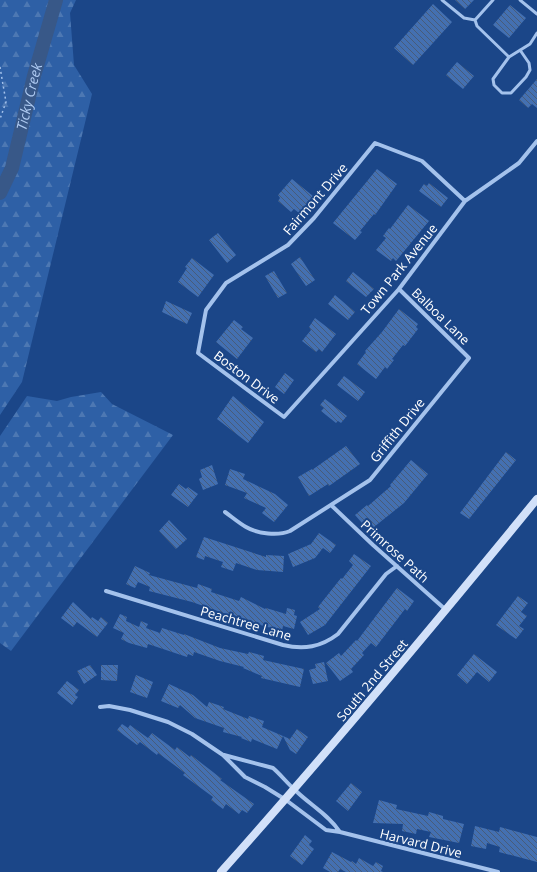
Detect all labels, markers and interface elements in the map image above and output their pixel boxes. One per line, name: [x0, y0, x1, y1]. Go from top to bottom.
water label: Ticky Creek: [11, 60, 47, 132]
street label: Fairmont Drive: [279, 159, 351, 239]
street label: Town Park Avenue: [357, 220, 441, 318]
street label: Balboa Lane: [408, 284, 474, 348]
street label: Boston Drive: [210, 346, 284, 408]
street label: Griffith Drive: [366, 394, 428, 466]
street label: Primrose Path: [357, 516, 433, 586]
street label: Peachtree Lane: [198, 601, 294, 645]
street label: South 2nd Street: [332, 635, 412, 725]
street label: Harvard Drive: [378, 824, 464, 862]

